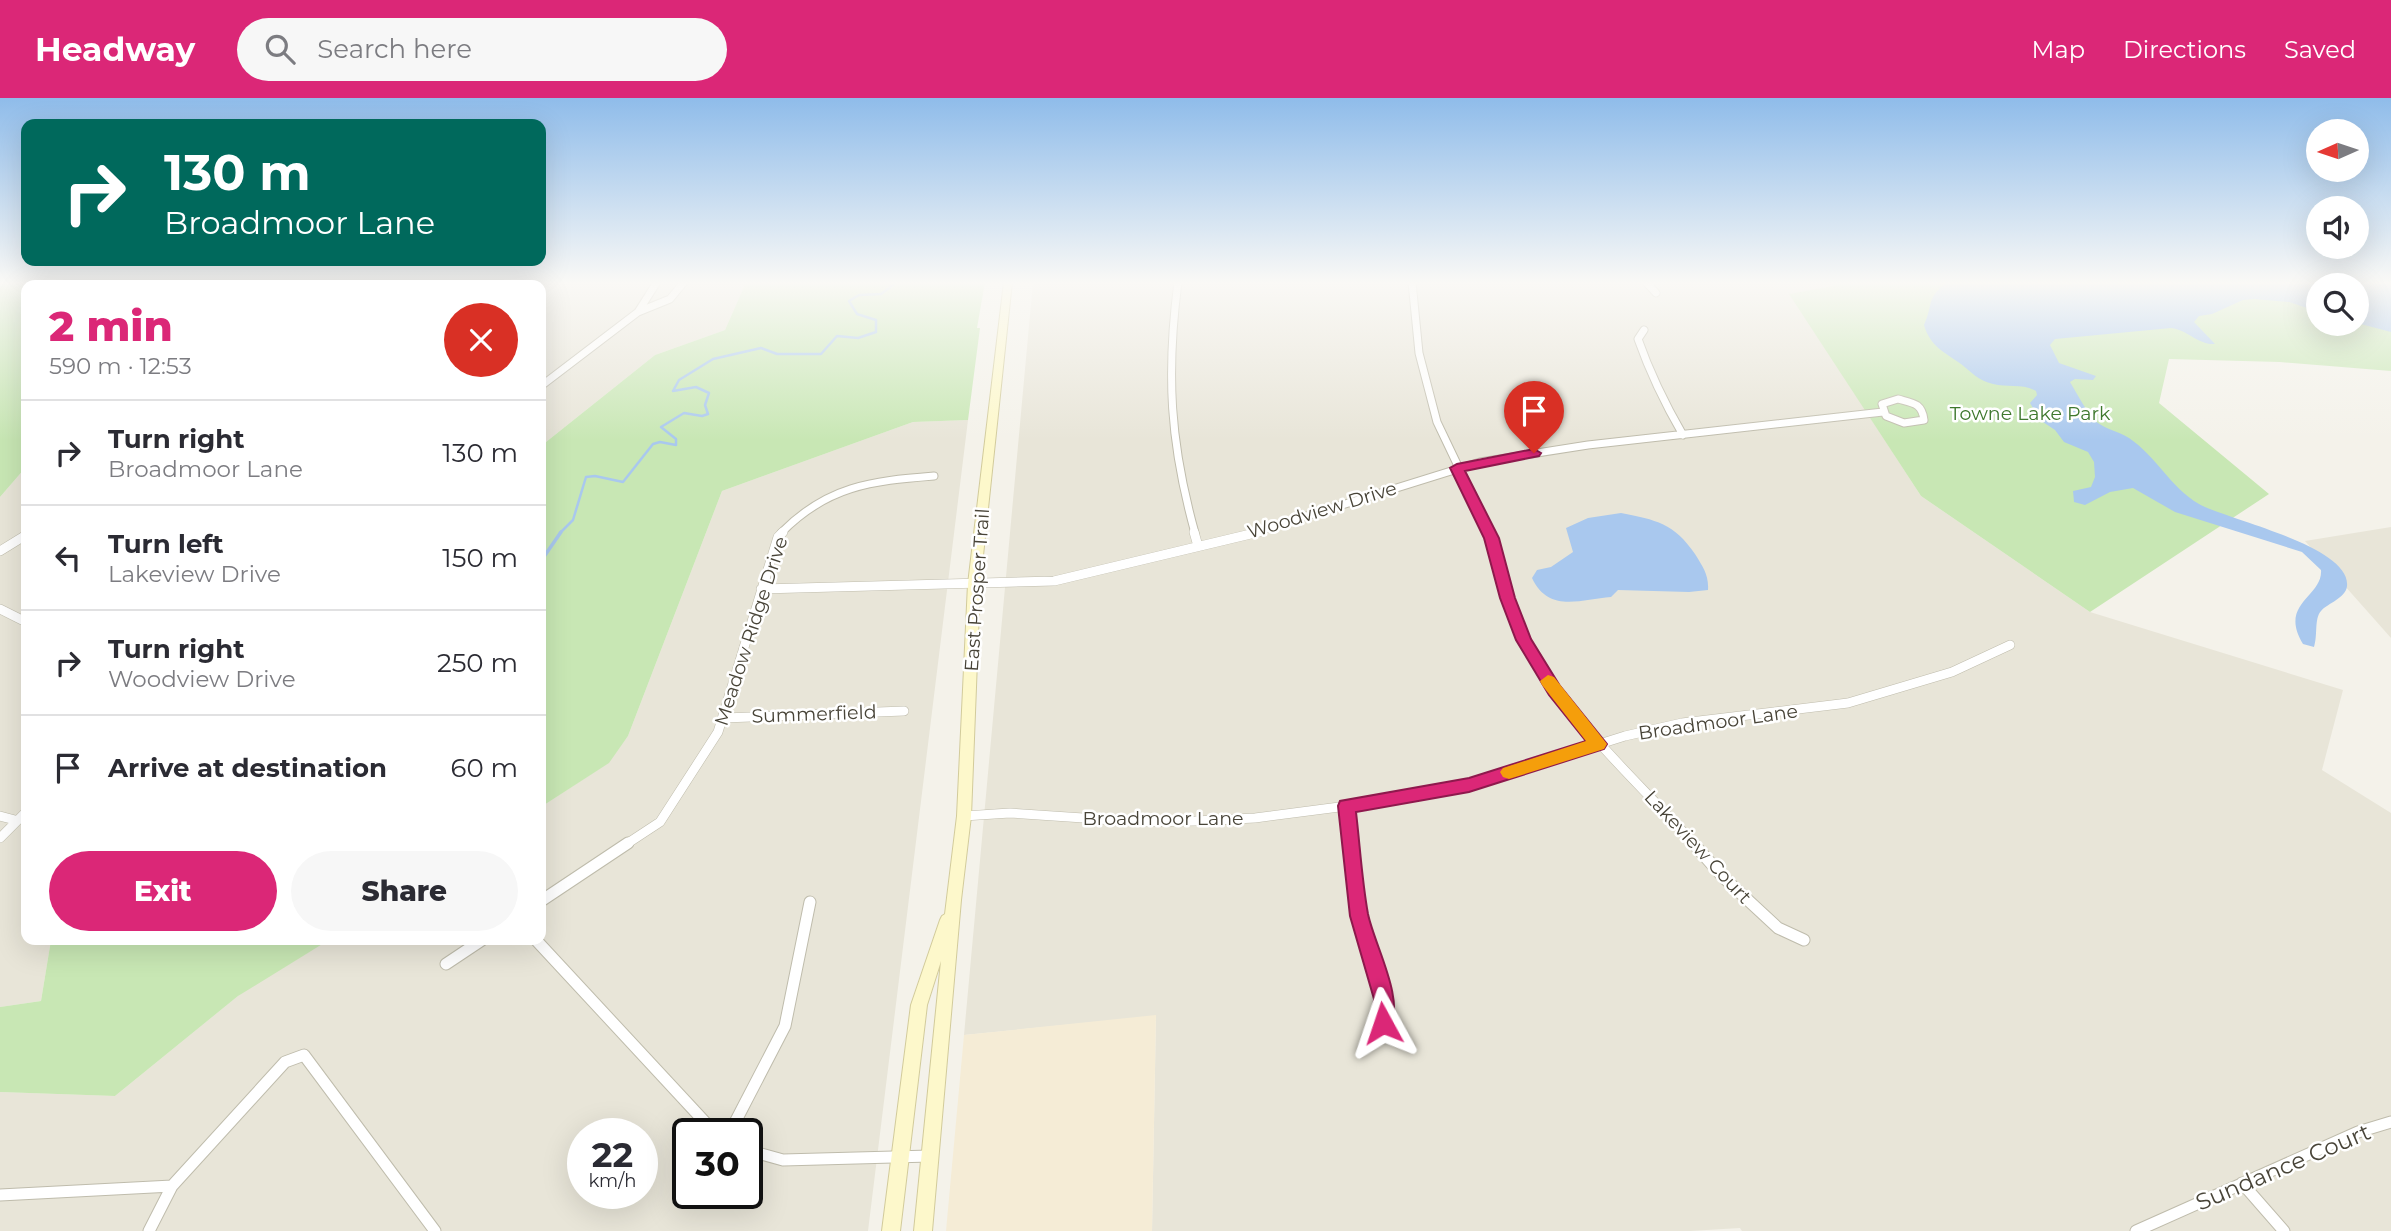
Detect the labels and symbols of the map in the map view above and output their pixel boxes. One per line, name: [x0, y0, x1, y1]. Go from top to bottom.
north arrow: [2306, 119, 2370, 182]
pin: [1504, 381, 1564, 453]
park label: Towne Lake Park: [1950, 402, 2111, 425]
street label: Woodview Drive: [1245, 476, 1399, 544]
street label: East Prosper Trail: [960, 508, 994, 672]
street label: Meadow Ridge Drive: [710, 533, 792, 729]
street label: Broadmoor Lane: [1637, 699, 1799, 745]
street label: Summerfield: [751, 700, 877, 728]
street label: Lakeview Court: [1640, 786, 1757, 909]
street label: Broadmoor Lane: [1083, 807, 1243, 830]
position arrow: [1346, 986, 1420, 1060]
speed limit sign: 30: [672, 1118, 763, 1209]
street label: Sundance Court: [2191, 1118, 2375, 1216]

